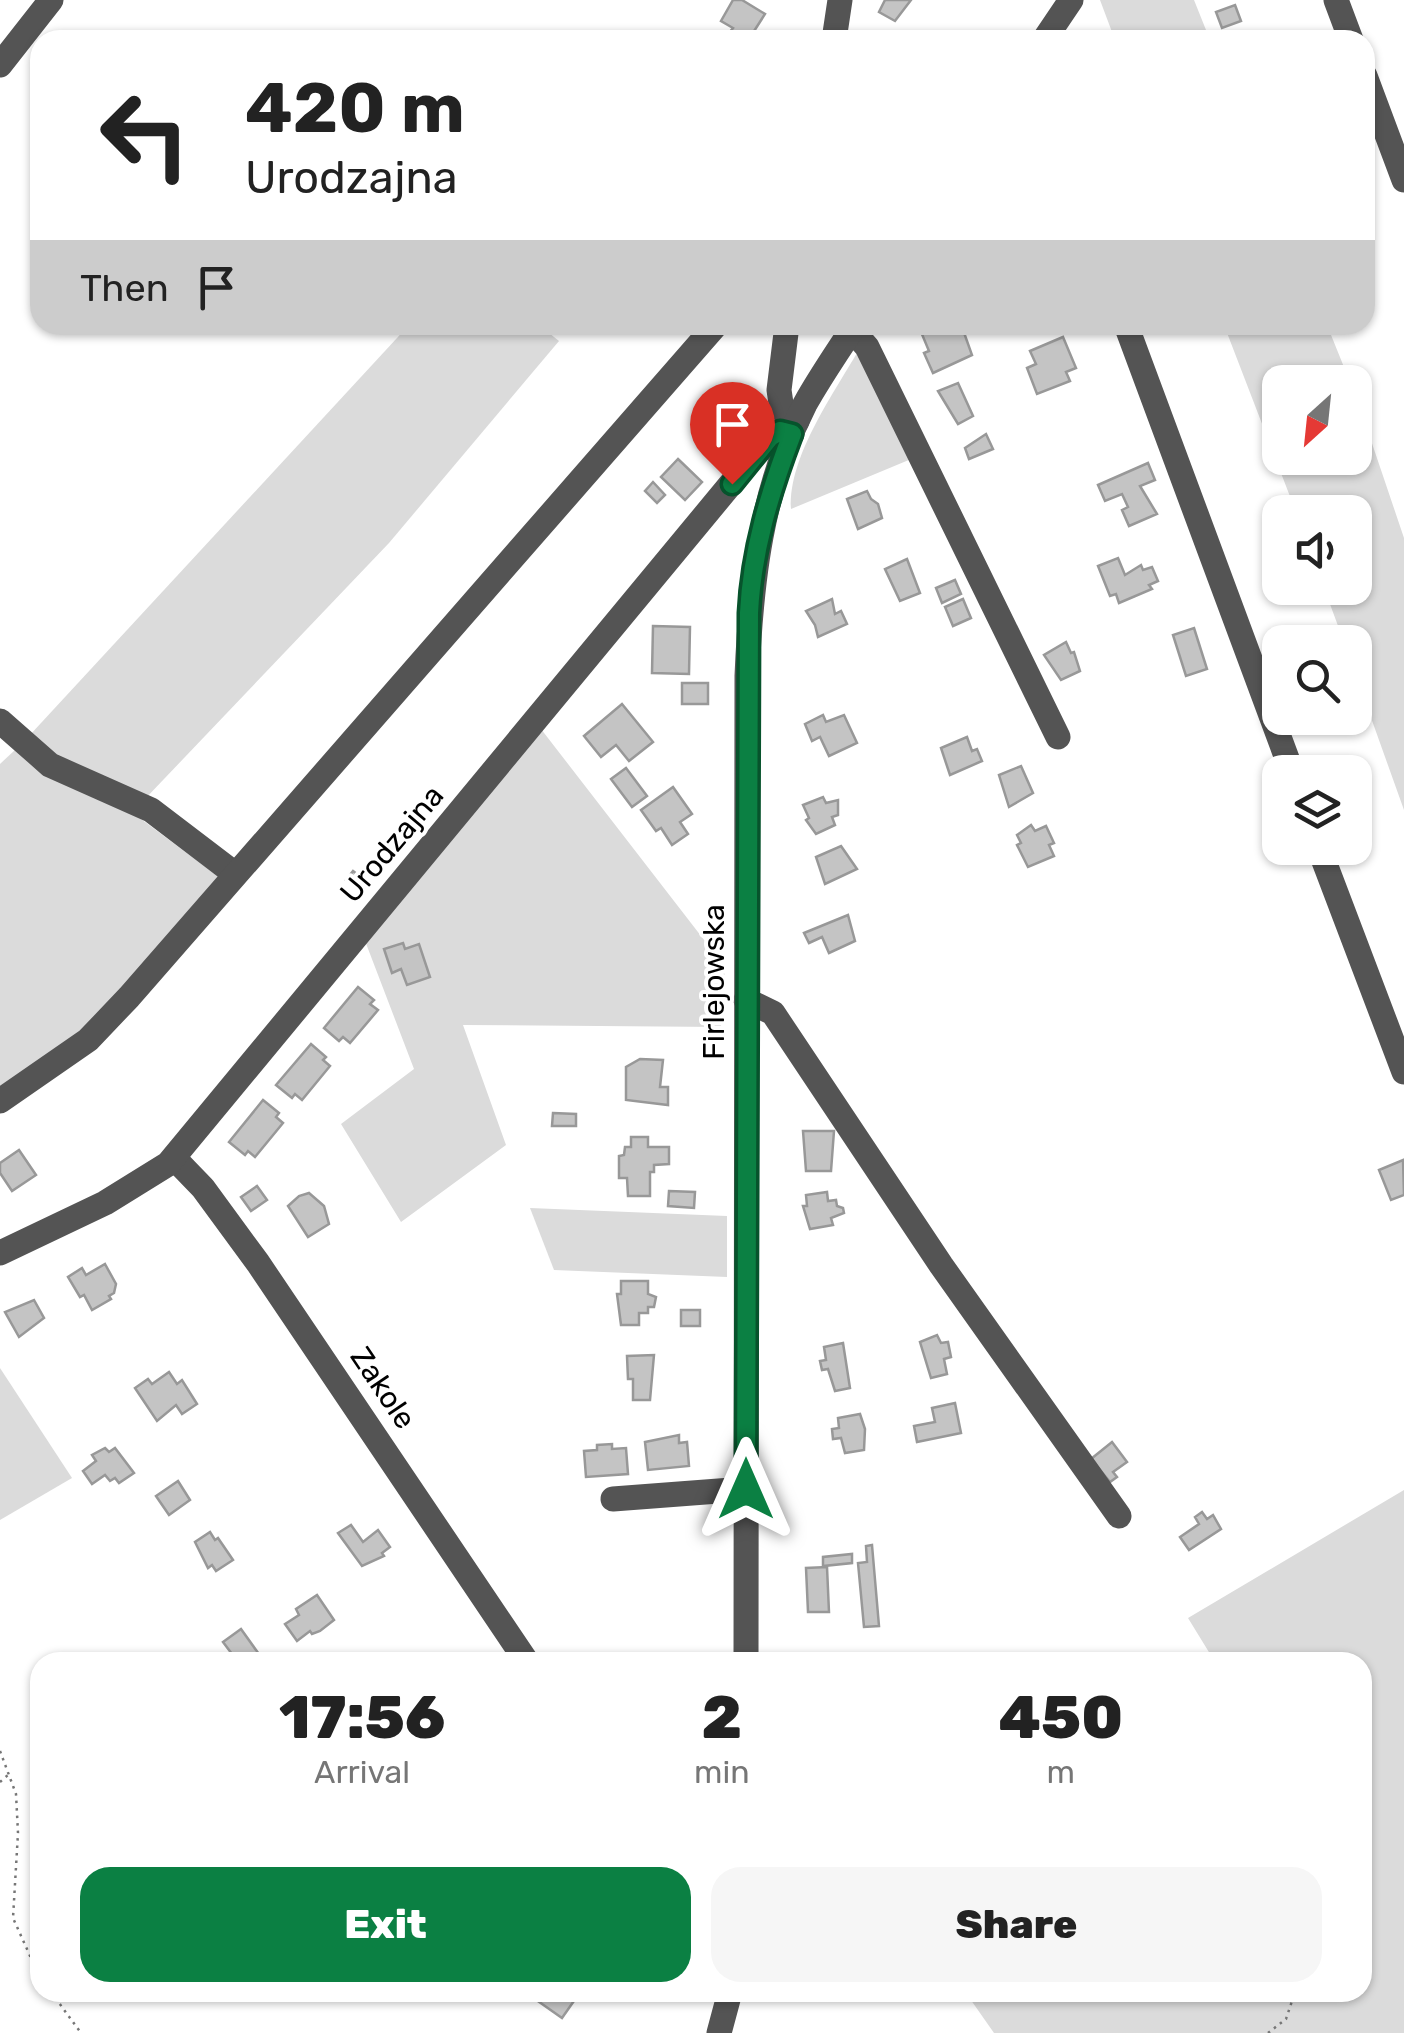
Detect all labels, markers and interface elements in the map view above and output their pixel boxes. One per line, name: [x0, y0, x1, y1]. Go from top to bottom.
text: 420 m: [245, 67, 465, 150]
icon: left: [80, 70, 210, 200]
text: Urodzajna: [245, 151, 458, 204]
icon: arrive: [189, 260, 244, 315]
text: Then: [80, 265, 169, 311]
north arrow: [1262, 365, 1372, 475]
map controls: [1262, 365, 1372, 865]
pin: [690, 382, 775, 485]
icon: arrive: [705, 397, 760, 452]
button: sound: [1262, 495, 1372, 605]
button: search: [1262, 625, 1372, 735]
button: layers: [1262, 755, 1372, 865]
street label: Urodzajna: [333, 778, 451, 910]
street label: Firlejowska: [696, 904, 732, 1060]
street label: Zakole: [343, 1340, 423, 1436]
position arrow: [694, 1437, 798, 1541]
text: 17:56: [279, 1682, 445, 1753]
text: 2: [702, 1682, 742, 1753]
text: 450: [999, 1682, 1123, 1753]
text: Arrival: [314, 1753, 410, 1791]
text: min: [694, 1753, 750, 1791]
text: m: [1047, 1753, 1075, 1791]
button: Exit: [80, 1867, 691, 1982]
button: Share: [711, 1867, 1322, 1982]

